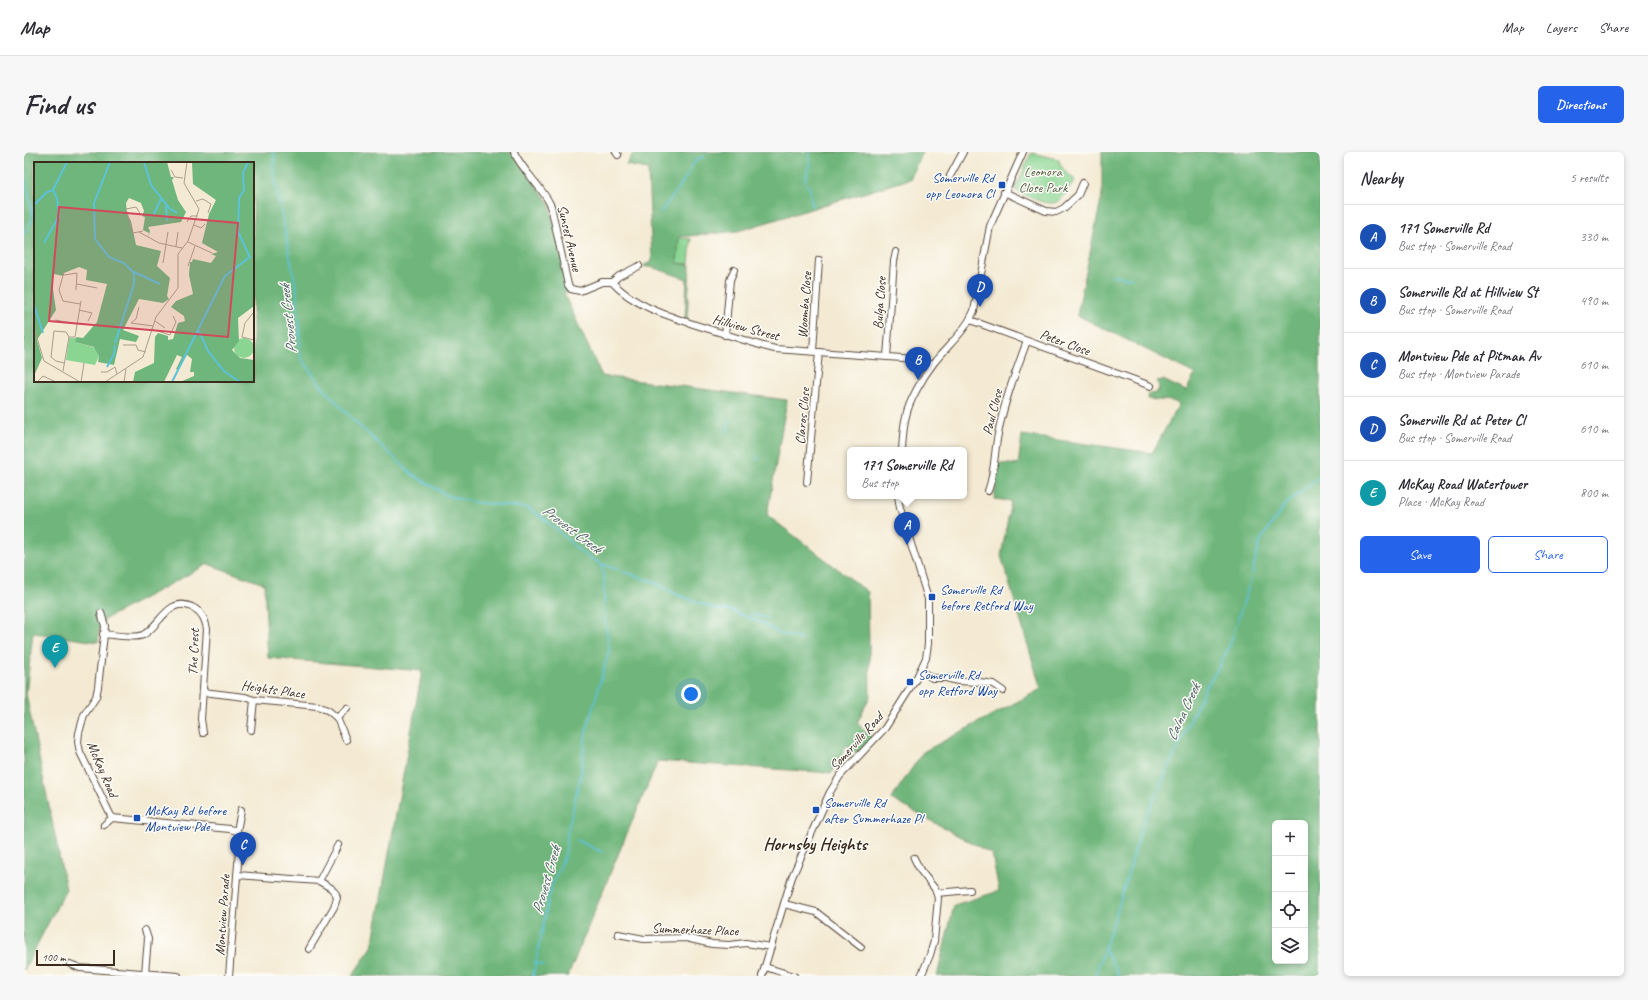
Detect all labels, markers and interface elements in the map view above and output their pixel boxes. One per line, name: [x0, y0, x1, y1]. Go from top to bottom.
text: Map: [20, 16, 50, 40]
text: Map: [1502, 19, 1524, 36]
text: Layers: [1546, 19, 1577, 36]
text: Share: [1599, 19, 1628, 36]
button: Directions: [1538, 86, 1624, 123]
text: Find us: [24, 87, 94, 122]
inset map: [34, 162, 254, 382]
park label: Leonora Close Park: [1019, 163, 1069, 196]
text: Nearby: [1360, 168, 1403, 189]
place label: Somerville Rd opp Leonora Cl: [925, 169, 997, 202]
text: 5 results: [1570, 170, 1608, 186]
marker: Somerville Rd opp Leonora Cl: [997, 180, 1007, 190]
street label: Sunset Avenue: [554, 203, 586, 274]
text: 171 Somerville Rd: [1398, 219, 1489, 238]
text: A: [1370, 229, 1376, 245]
text: 330 m: [1580, 229, 1608, 245]
text: Bus stop · Somerville Road: [1398, 238, 1511, 254]
street label: Woomba Close: [794, 270, 815, 339]
pin: D: [967, 274, 993, 307]
street label: Bulga Close: [869, 275, 890, 330]
water label: Provest Creek: [275, 280, 302, 354]
text: Somerville Rd at Hillview St: [1398, 283, 1538, 302]
text: B: [1370, 293, 1376, 309]
text: 490 m: [1580, 293, 1608, 309]
text: Bus stop · Somerville Road: [1398, 302, 1511, 318]
street label: Hillview Street: [711, 310, 782, 345]
street label: Peter Close: [1038, 326, 1093, 360]
pin: B: [905, 347, 931, 380]
text: Montview Pde at Pitman Av: [1398, 347, 1541, 366]
text: C: [1370, 357, 1376, 373]
text: 610 m: [1580, 357, 1608, 373]
text: Bus stop · Montview Parade: [1398, 366, 1519, 382]
street label: Claros Close: [792, 386, 814, 445]
street label: Paul Close: [979, 386, 1007, 437]
text: Somerville Rd at Peter Cl: [1398, 411, 1525, 430]
text: D: [1369, 421, 1377, 437]
text: 610 m: [1580, 421, 1608, 437]
text: Bus stop · Somerville Road: [1398, 430, 1511, 446]
popup: [847, 447, 967, 499]
text: 171 Somerville Rd: [861, 456, 953, 475]
text: Bus stop: [861, 475, 899, 491]
text: McKay Road Watertower: [1398, 475, 1527, 494]
text: E: [1370, 485, 1376, 501]
text: 800 m: [1580, 485, 1608, 501]
text: Place · McKay Road: [1398, 494, 1484, 510]
water label: Provest Creek: [538, 501, 608, 560]
pin: A: [894, 512, 920, 545]
button: Save: [1360, 536, 1480, 573]
button: Share: [1488, 536, 1608, 573]
place label: Somerville Rd before Retford Way: [940, 581, 1034, 614]
marker: Somerville Rd before Retford Way: [927, 592, 937, 602]
street label: The Crest: [184, 627, 203, 676]
pin: E: [42, 635, 68, 668]
place label: Somerville Rd opp Retford Way: [918, 666, 998, 699]
street label: Heights Place: [240, 677, 307, 703]
marker: Somerville Rd opp Retford Way: [905, 677, 915, 687]
water label: Calna Creek: [1162, 679, 1206, 744]
your location: [681, 684, 701, 704]
street label: Somerville Road: [826, 707, 889, 774]
street label: McKay Road: [83, 739, 123, 802]
place label: Somerville Rd after Summerhaze Pl: [824, 794, 925, 827]
place label: McKay Rd before Montview Pde: [145, 802, 227, 835]
marker: Somerville Rd after Summerhaze Pl: [811, 805, 821, 815]
marker: McKay Rd before Montview Pde: [132, 813, 142, 823]
map controls: [1272, 820, 1308, 964]
button: +: [1272, 820, 1308, 856]
pin: C: [230, 832, 256, 865]
district label: Hornsby Heights: [763, 833, 868, 855]
water label: Provest Creek: [528, 841, 566, 916]
button: −: [1272, 856, 1308, 892]
street label: Montview Parade: [211, 873, 234, 956]
button: locate: [1272, 892, 1308, 928]
street label: Summerhaze Place: [652, 919, 740, 940]
button: layers: [1272, 928, 1308, 964]
scale bar: [36, 948, 115, 967]
text: 100 m: [42, 950, 66, 964]

